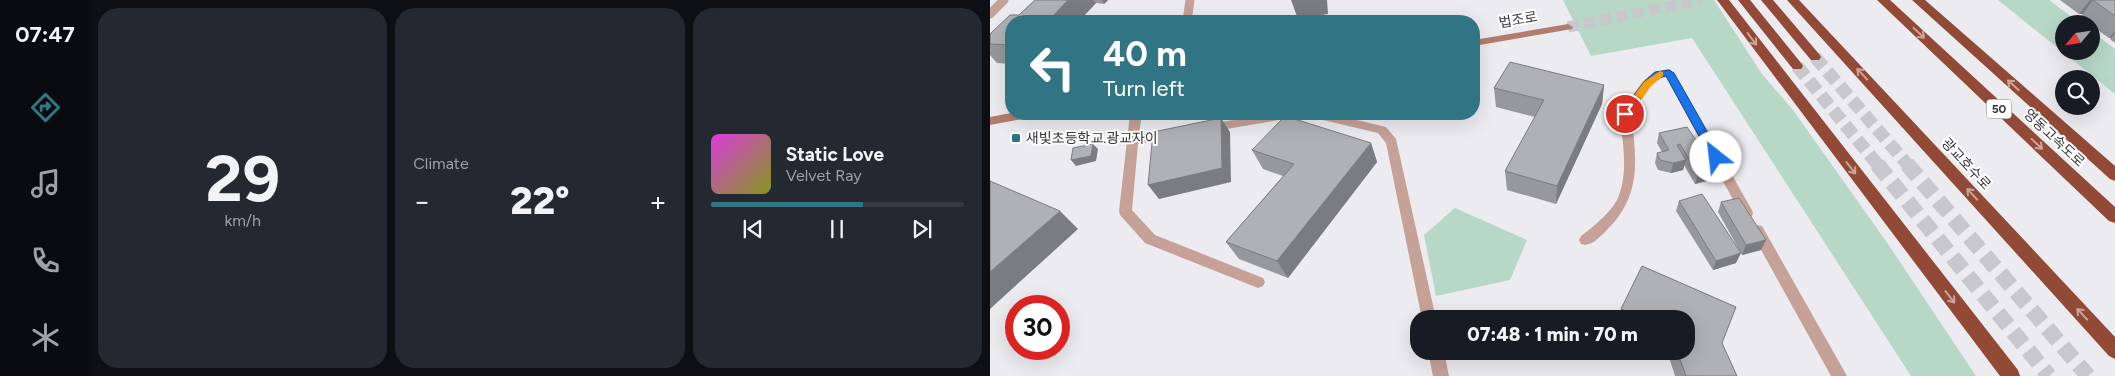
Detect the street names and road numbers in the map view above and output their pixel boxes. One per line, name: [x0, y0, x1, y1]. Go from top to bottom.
street label: 법조로: [1497, 8, 1539, 32]
road number: 50: [1986, 100, 2012, 118]
street label: 영동고속도로: [2020, 105, 2088, 171]
street label: 광교호수로: [1938, 135, 1994, 193]

